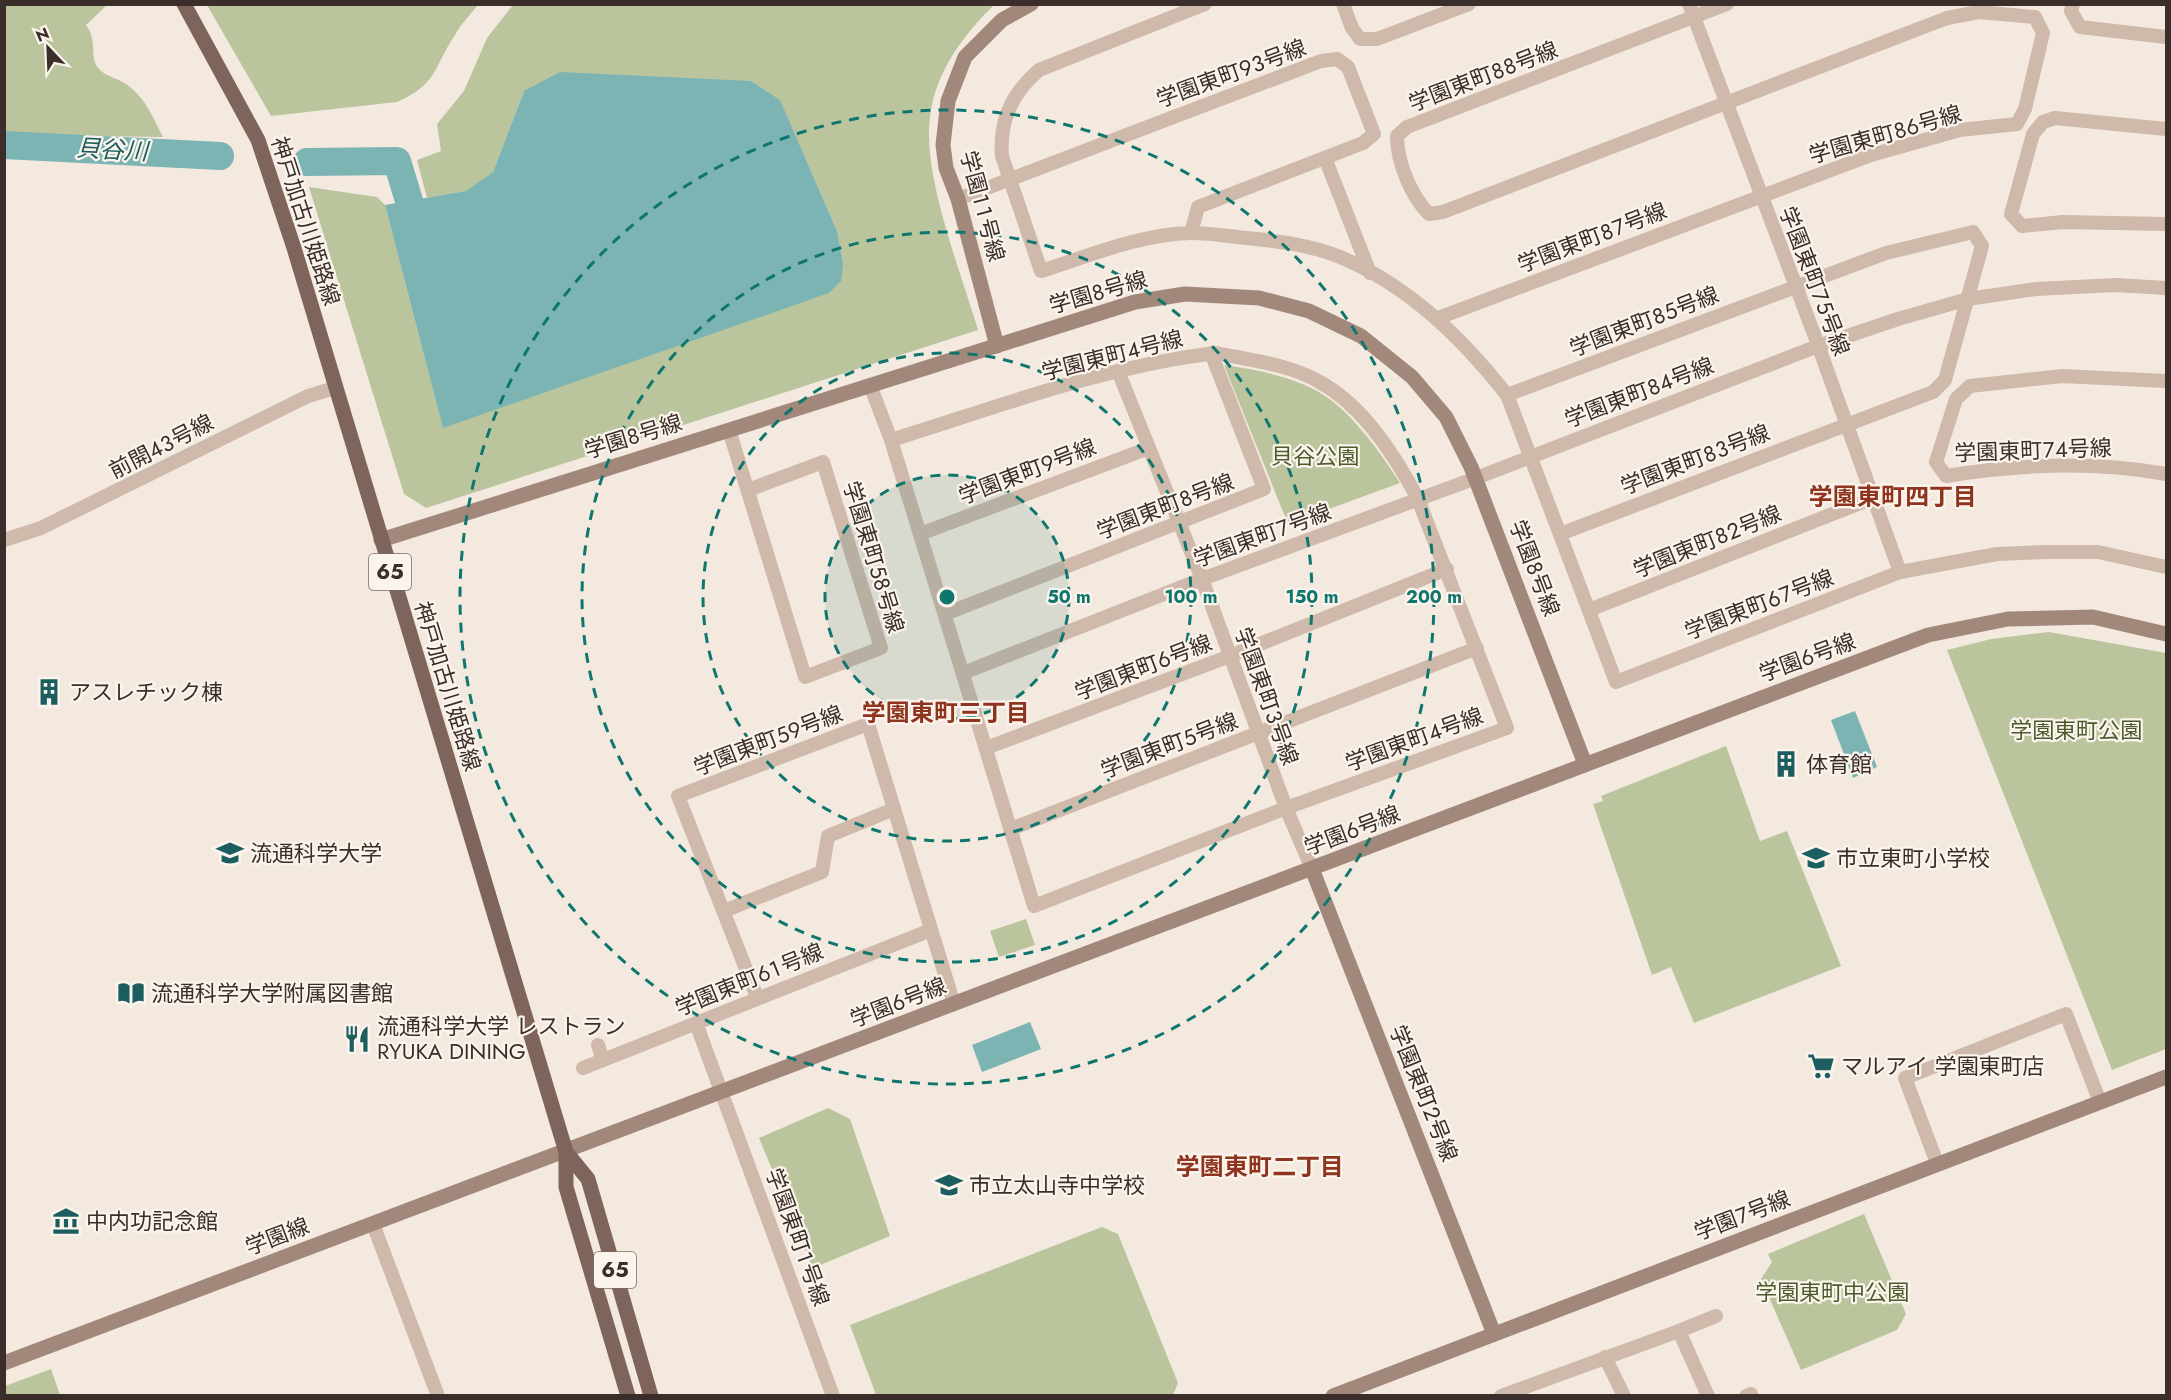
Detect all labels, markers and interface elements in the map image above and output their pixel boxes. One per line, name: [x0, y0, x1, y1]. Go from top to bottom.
north arrow: [18, 18, 78, 78]
text: N: [32, 22, 53, 48]
street label: 学園東町９３号線: [1152, 31, 1310, 115]
street label: 学園東町８８号線: [1404, 33, 1562, 119]
street label: 学園東町８６号線: [1805, 97, 1965, 171]
water label: 貝谷川: [75, 130, 152, 169]
street label: 神戸加古川姫路線: [264, 132, 348, 310]
street label: 学園１１号線: [953, 147, 1013, 265]
street label: 学園東町８７号線: [1513, 194, 1671, 280]
street label: 学園東町７５号線: [1772, 202, 1858, 360]
street label: 学園８号線: [1045, 263, 1151, 321]
street label: 学園東町８５号線: [1565, 278, 1723, 364]
street label: 学園東町４号線: [1038, 322, 1186, 388]
street label: 学園東町８４号線: [1560, 349, 1718, 435]
street label: 前開４３号線: [103, 406, 219, 486]
street label: 学園８号線: [580, 406, 686, 466]
street label: 学園東町８３号線: [1616, 416, 1774, 502]
street label: 学園東町９号線: [954, 430, 1100, 512]
street label: 学園東町７４号線: [1954, 431, 2112, 469]
park label: 貝谷公園: [1271, 440, 1359, 472]
street label: 学園東町８号線: [1092, 465, 1238, 547]
street label: 学園東町５８号線: [836, 477, 912, 637]
district label: 学園東町四丁目: [1809, 479, 1977, 514]
street label: 学園東町７号線: [1189, 495, 1335, 575]
street label: 学園東町８２号線: [1628, 497, 1786, 585]
street label: 学園８号線: [1502, 515, 1568, 621]
road number: 65: [369, 554, 411, 590]
street label: 学園東町６７号線: [1680, 561, 1838, 647]
text: 50 m: [1047, 584, 1091, 610]
text: 100 m: [1164, 584, 1218, 610]
text: 150 m: [1286, 584, 1338, 610]
text: 200 m: [1406, 584, 1462, 610]
centre of rings: [937, 587, 957, 607]
street label: 神戸加古川姫路線: [407, 597, 489, 775]
street label: 学園東町３号線: [1227, 623, 1307, 769]
street label: 学園６号線: [1754, 625, 1860, 689]
street label: 学園東町６号線: [1070, 626, 1216, 708]
place label: アスレチック棟: [69, 676, 223, 708]
building icon: アスレチック棟: [34, 677, 64, 707]
district label: 学園東町三丁目: [862, 695, 1030, 730]
street label: 学園東町５９号線: [689, 697, 847, 783]
street label: 学園東町４号線: [1341, 699, 1487, 779]
street label: 学園東町５号線: [1096, 704, 1242, 786]
park label: 学園東町公園: [2010, 714, 2142, 746]
place label: 体育館: [1806, 748, 1872, 780]
building icon: 体育館: [1771, 749, 1801, 779]
street label: 学園６号線: [1299, 797, 1405, 863]
place label: 流通科学大学: [250, 837, 382, 869]
school or university icon: 流通科学大学: [215, 838, 245, 868]
place label: 市立東町小学校: [1836, 842, 1990, 874]
school or university icon: 市立東町小学校: [1801, 843, 1831, 873]
street label: 学園東町６１号線: [670, 935, 828, 1023]
street label: 学園６号線: [845, 969, 951, 1035]
place label: 流通科学大学附属図書館: [151, 977, 393, 1009]
library icon: 流通科学大学附属図書館: [116, 978, 146, 1008]
place label: 流通科学大学 レストラン RYUKA DINING: [377, 1010, 626, 1067]
street label: 学園東町２号線: [1382, 1020, 1466, 1166]
restaurant icon: 流通科学大学 レストラン RYUKA DINING: [342, 1024, 372, 1054]
place label: マルアイ 学園東町店: [1841, 1050, 2045, 1082]
supermarket icon: マルアイ 学園東町店: [1806, 1051, 1836, 1081]
district label: 学園東町二丁目: [1176, 1149, 1344, 1184]
street label: 学園東町１号線: [758, 1164, 838, 1310]
place label: 市立太山寺中学校: [969, 1169, 1145, 1201]
school or university icon: 市立太山寺中学校: [934, 1170, 964, 1200]
street label: 学園７号線: [1689, 1182, 1795, 1248]
place label: 中内功記念館: [86, 1205, 218, 1237]
museum icon: 中内功記念館: [51, 1206, 81, 1236]
street label: 学園線: [240, 1209, 314, 1263]
road number: 65: [594, 1252, 636, 1288]
park label: 学園東町中公園: [1755, 1276, 1909, 1308]

